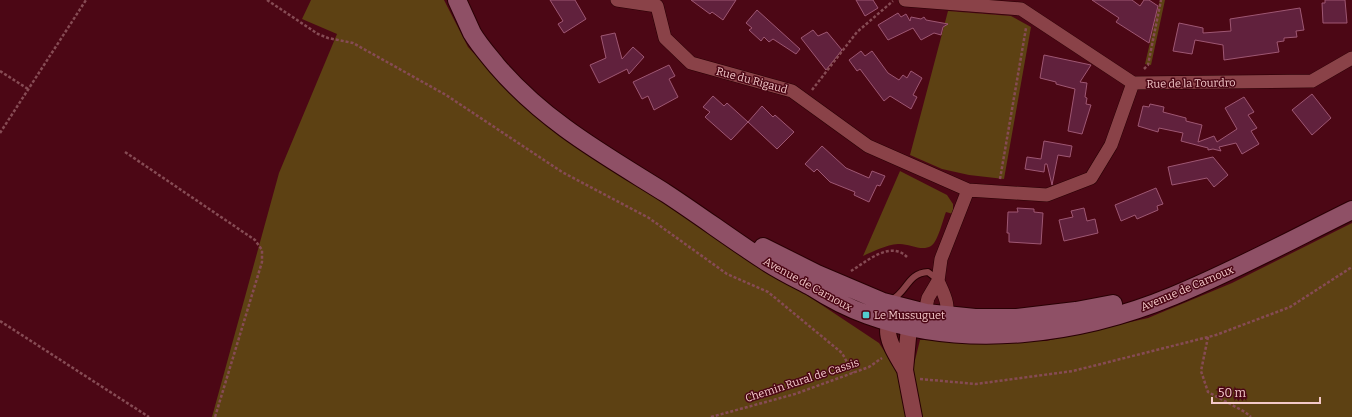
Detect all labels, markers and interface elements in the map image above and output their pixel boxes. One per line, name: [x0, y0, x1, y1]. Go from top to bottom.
street label: Rue du Rigaud: [715, 65, 789, 96]
street label: Rue de la Tourdro: [1146, 76, 1236, 91]
street label: Avenue de Carnoux: [761, 255, 854, 314]
street label: Avenue de Carnoux: [1139, 263, 1235, 314]
place label: Le Mussuguet: [874, 309, 945, 322]
marker: Le Mussuguet: [861, 310, 871, 320]
street label: Chemin Rural de Cassis: [744, 356, 861, 405]
scale bar: [1212, 379, 1320, 405]
text: 50 m: [1218, 386, 1247, 400]

